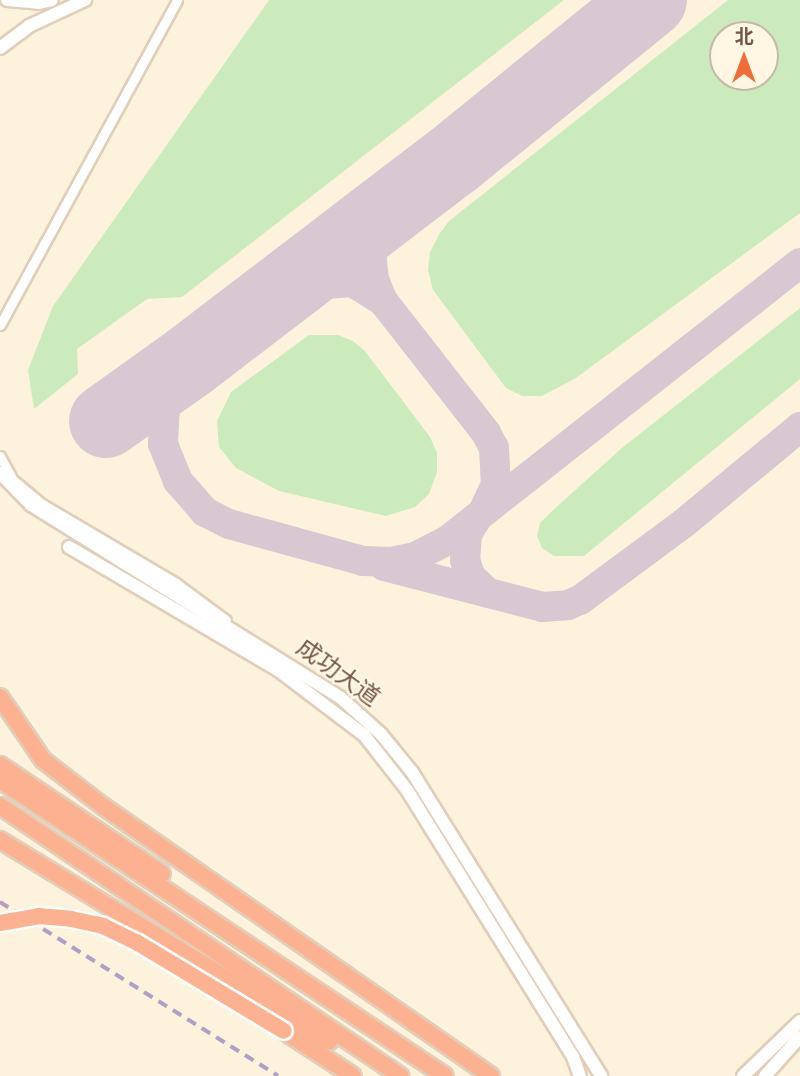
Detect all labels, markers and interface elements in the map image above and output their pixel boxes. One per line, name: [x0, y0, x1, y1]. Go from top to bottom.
north arrow: [709, 21, 779, 91]
text: 北: [734, 25, 754, 49]
street label: 成功大道: [291, 633, 385, 713]

